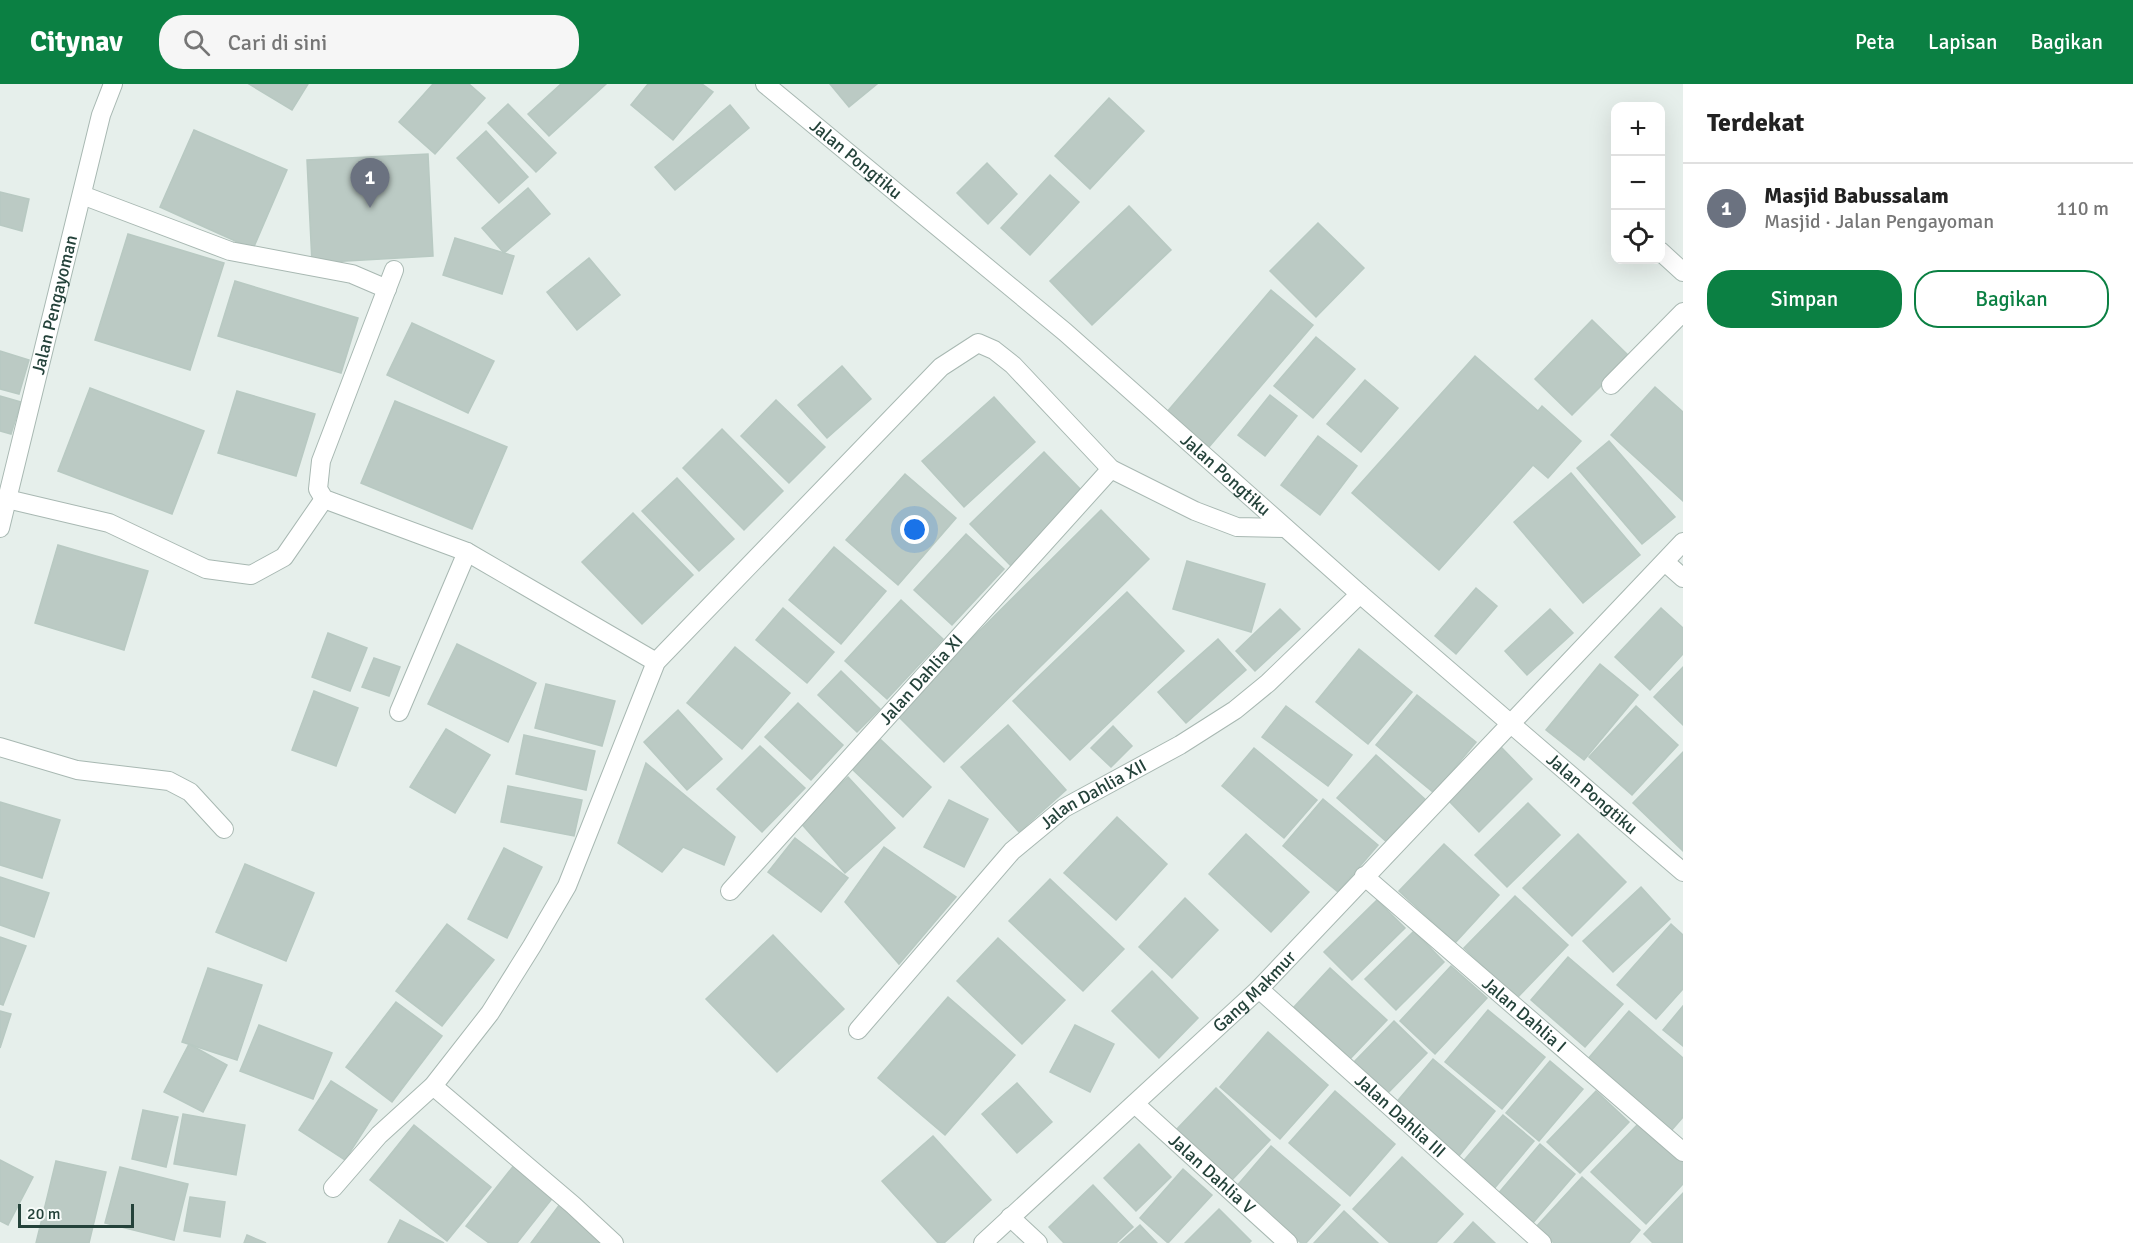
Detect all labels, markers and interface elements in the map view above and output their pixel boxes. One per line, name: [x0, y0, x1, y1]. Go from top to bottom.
search box: [159, 15, 579, 69]
text: Citynav: [30, 25, 123, 59]
icon: search: [180, 26, 213, 59]
text: Cari di sini: [228, 29, 327, 56]
text: Peta: [1855, 29, 1895, 55]
text: Lapisan: [1928, 29, 1997, 55]
text: Bagikan: [2030, 29, 2103, 55]
map controls: [1611, 102, 1665, 264]
button: +: [1611, 102, 1665, 156]
text: Terdekat: [1707, 107, 1804, 139]
street label: Jalan Pongtiku: [805, 115, 907, 204]
button: −: [1611, 156, 1665, 210]
pin: 1: [350, 158, 389, 208]
text: Masjid Babussalam: [1764, 182, 1949, 209]
text: 1: [1721, 196, 1732, 221]
text: 110 m: [2056, 196, 2109, 221]
text: Masjid · Jalan Pengayoman: [1764, 209, 1994, 234]
button: locate: [1611, 210, 1665, 264]
street label: Jalan Pengayoman: [27, 233, 82, 377]
button: Simpan: [1707, 270, 1902, 328]
button: Bagikan: [1914, 270, 2109, 328]
street label: Jalan Pongtiku: [1176, 429, 1275, 520]
your location: [900, 515, 929, 544]
street label: Jalan Dahlia XI: [874, 630, 968, 729]
street label: Jalan Pongtiku: [1542, 748, 1642, 839]
street label: Jalan Dahlia XII: [1036, 754, 1150, 834]
street label: Gang Makmur: [1208, 946, 1301, 1037]
street label: Jalan Dahlia I: [1478, 972, 1571, 1057]
street label: Jalan Dahlia III: [1350, 1069, 1450, 1162]
street label: Jalan Dahlia V: [1164, 1129, 1260, 1219]
scale bar: [18, 1201, 134, 1228]
text: 20 m: [27, 1204, 61, 1224]

